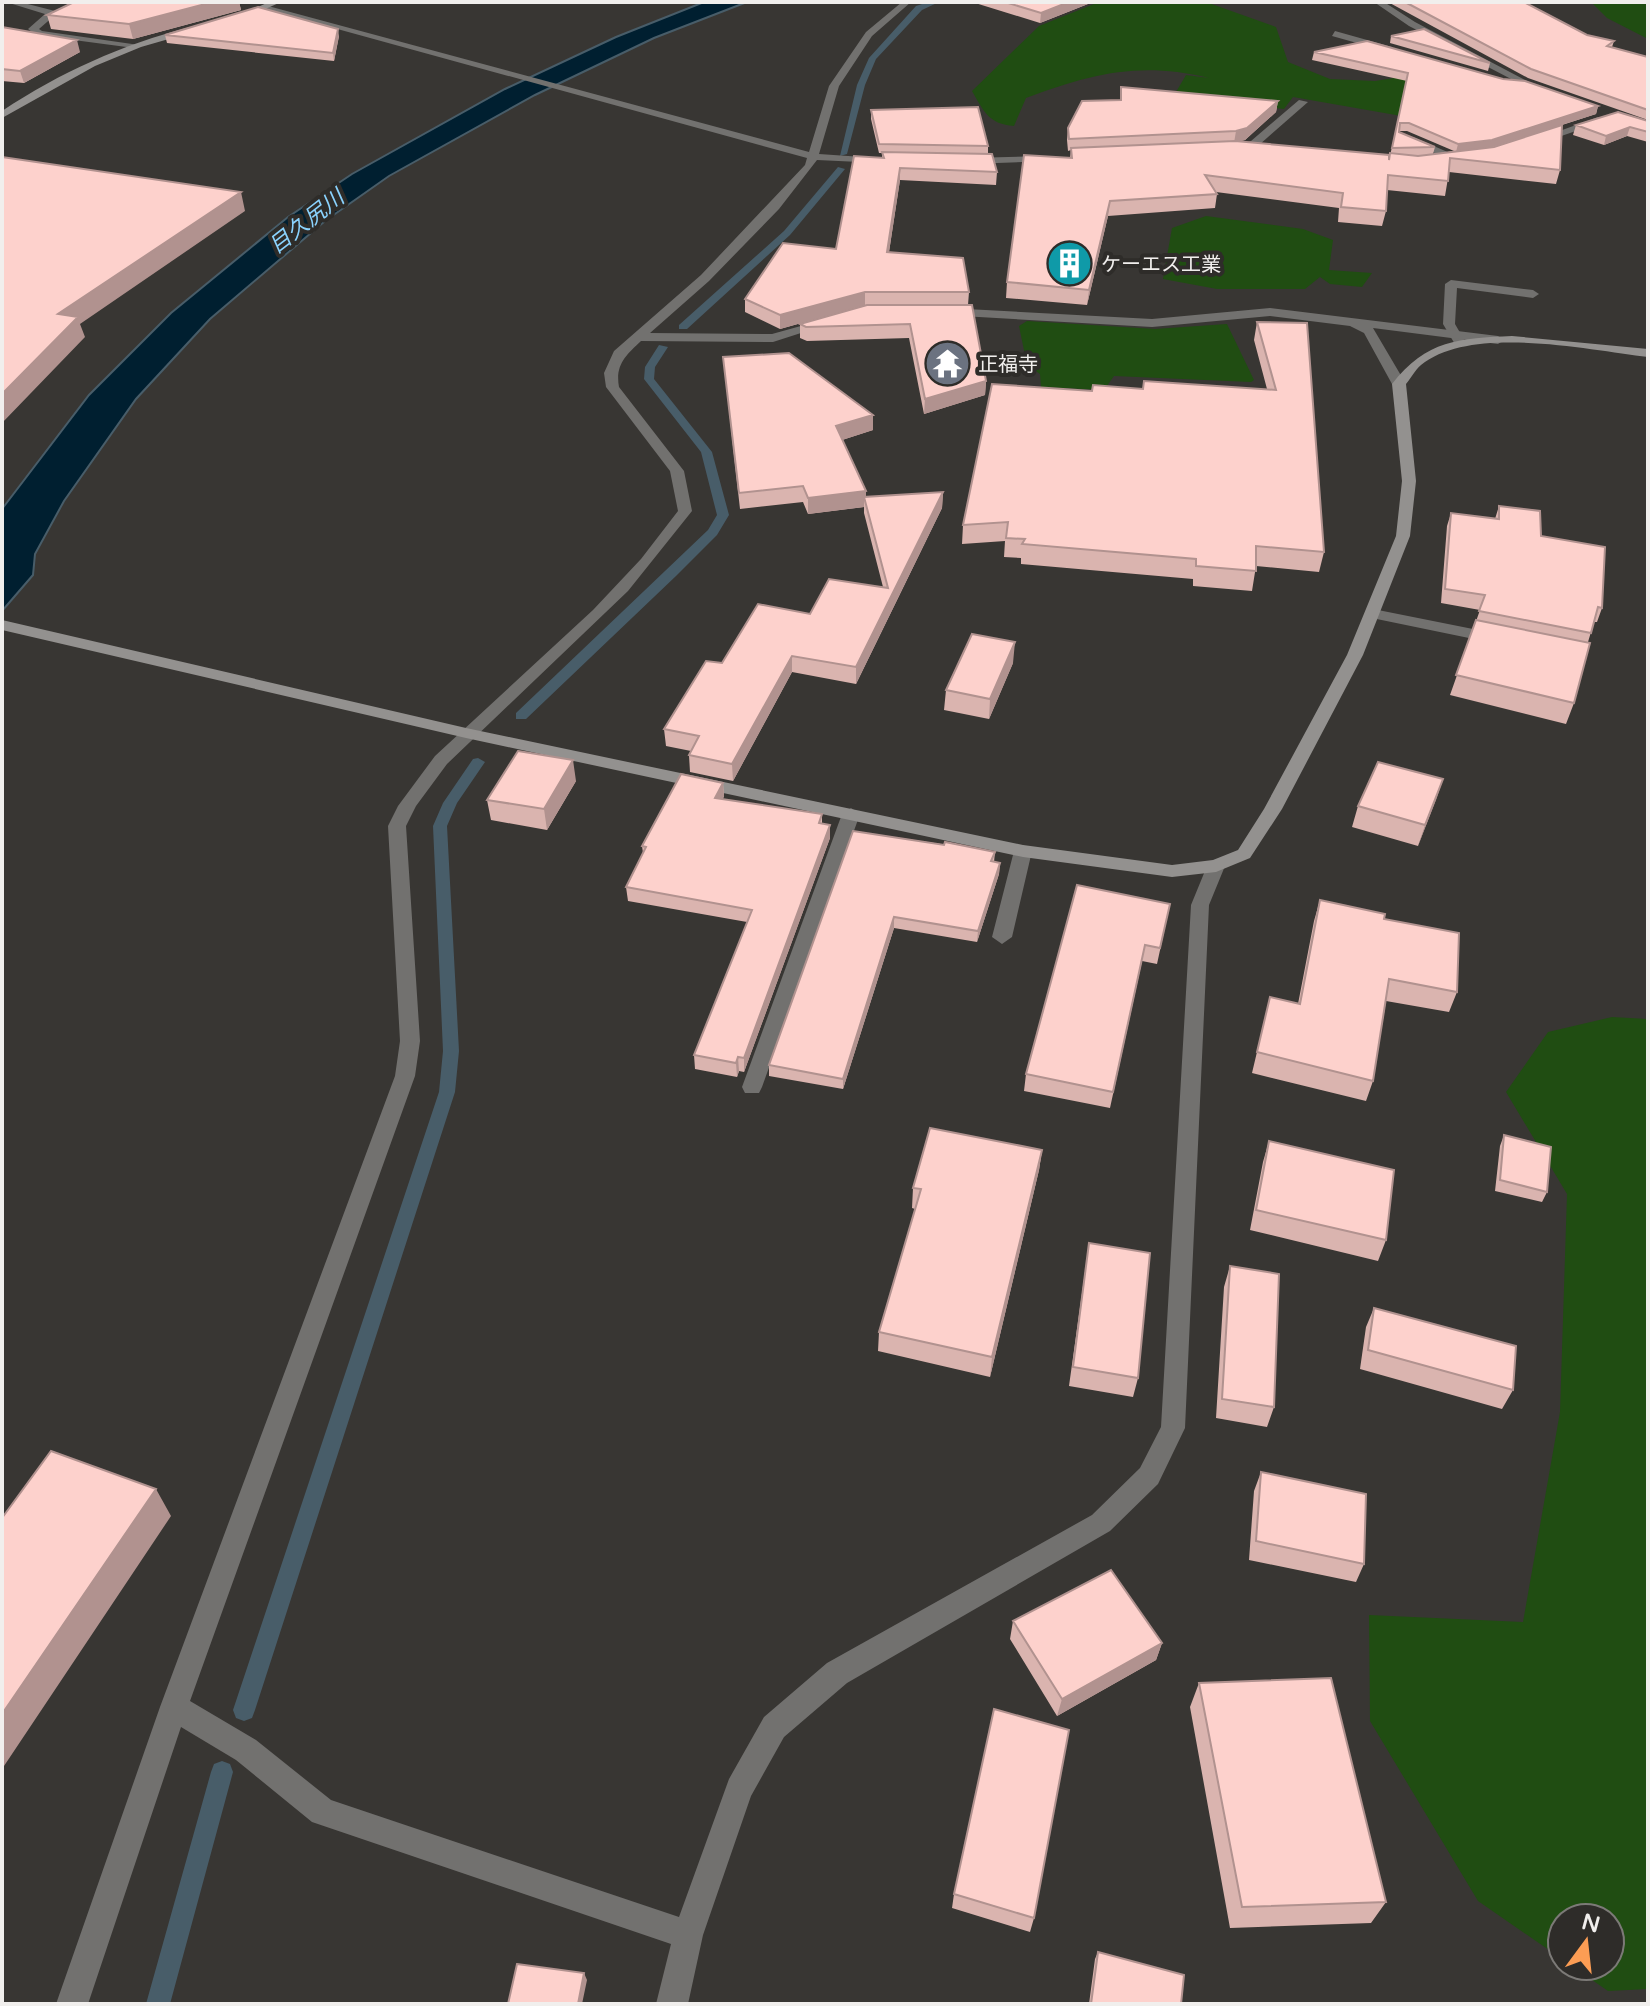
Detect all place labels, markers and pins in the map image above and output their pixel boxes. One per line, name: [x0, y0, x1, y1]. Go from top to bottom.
building icon: ケーエス工業: [1046, 240, 1094, 288]
place label: ケーエス工業: [1101, 253, 1221, 277]
temple icon: 正福寺: [923, 340, 971, 388]
place label: 正福寺: [978, 353, 1038, 377]

